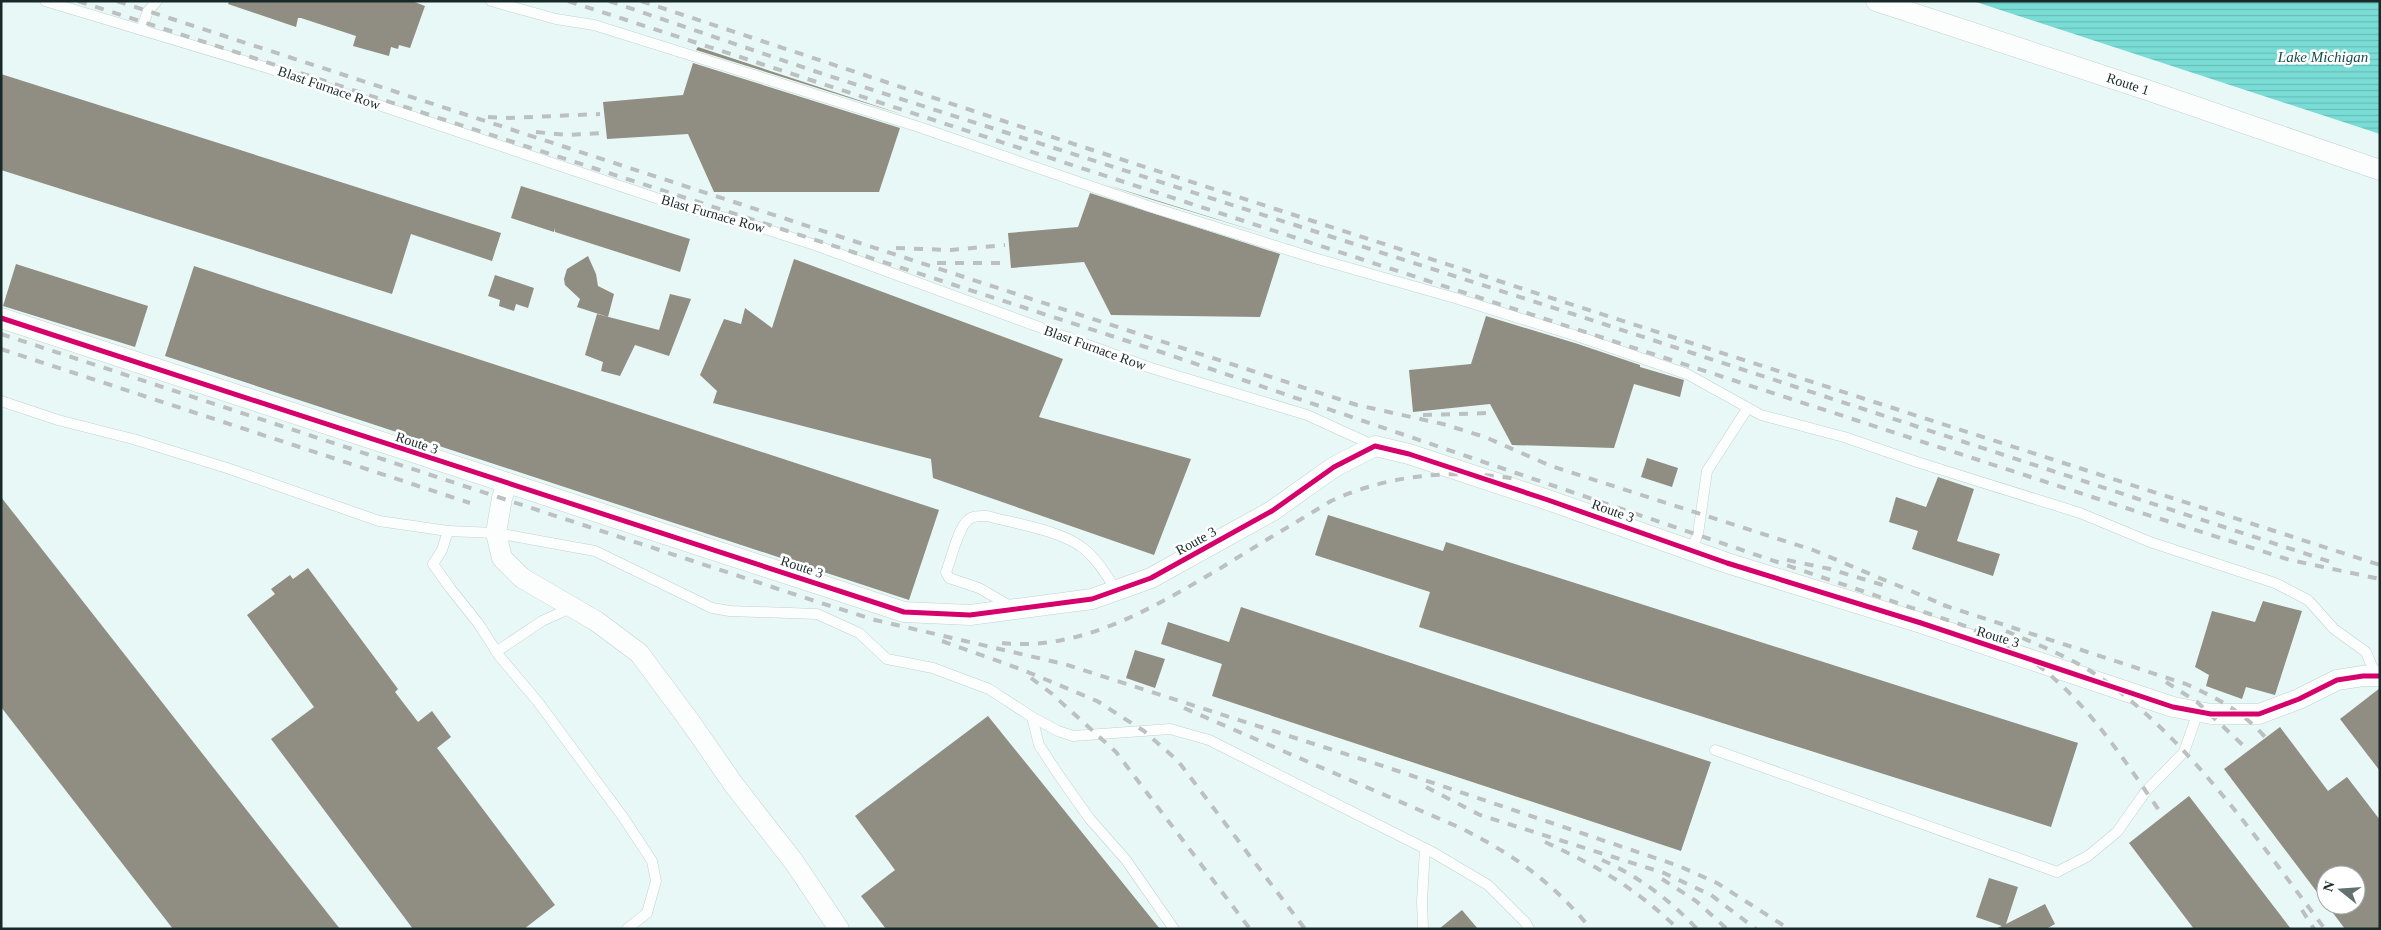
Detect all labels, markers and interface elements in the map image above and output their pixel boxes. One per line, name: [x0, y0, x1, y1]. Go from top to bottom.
water label: Lake Michigan: [2277, 49, 2368, 65]
street label: Blast Furnace Row: [276, 63, 383, 113]
street label: Route 1: [2105, 70, 2151, 98]
street label: Blast Furnace Row: [659, 192, 767, 236]
street label: Blast Furnace Row: [1042, 323, 1149, 374]
street label: Route 3: [394, 429, 440, 457]
street label: Route 3: [1590, 496, 1636, 526]
street label: Route 3: [1173, 524, 1219, 558]
street label: Route 3: [779, 553, 825, 581]
street label: Route 3: [1975, 623, 2021, 651]
north arrow: [2316, 865, 2366, 915]
text: N: [2320, 879, 2338, 893]

